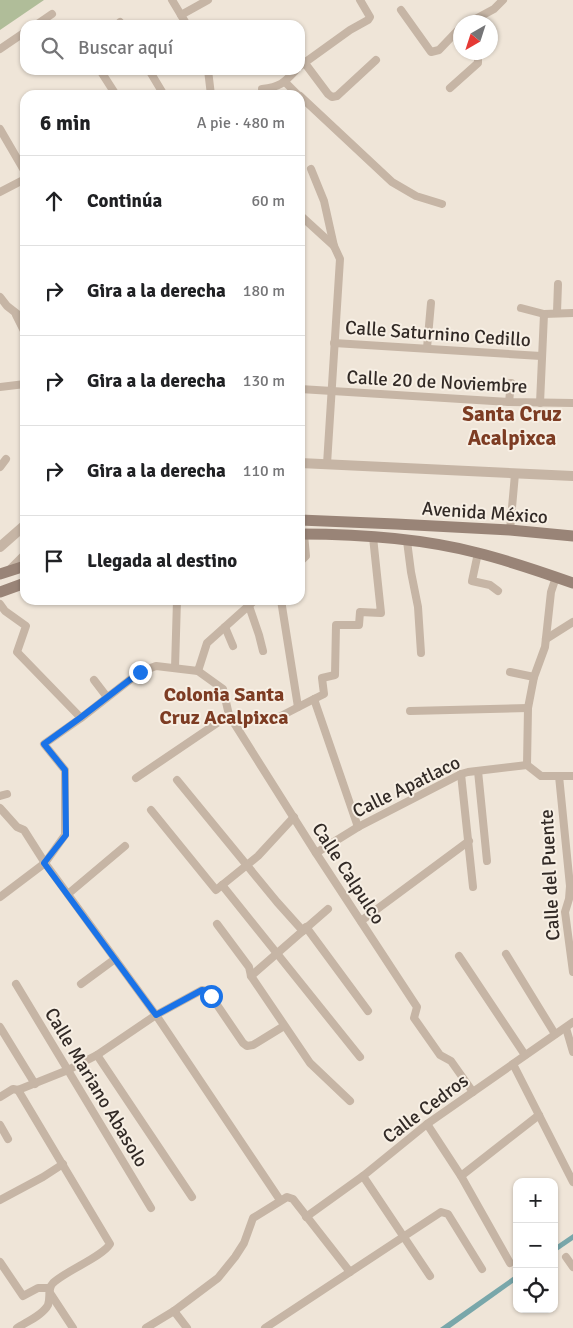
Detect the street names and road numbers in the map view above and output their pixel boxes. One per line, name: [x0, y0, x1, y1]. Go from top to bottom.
street label: Calle Saturnino Cedillo: [344, 316, 532, 352]
street label: Calle 20 de Noviembre: [346, 365, 528, 399]
street label: Avenida México: [421, 497, 549, 529]
street label: Calle Apatlaco: [349, 750, 464, 823]
street label: Calle del Puente: [535, 809, 565, 941]
street label: Calle Calpulco: [306, 818, 390, 929]
street label: Calle Mariano Abasolo: [39, 1003, 153, 1172]
street label: Calle Cedros: [378, 1069, 473, 1149]

